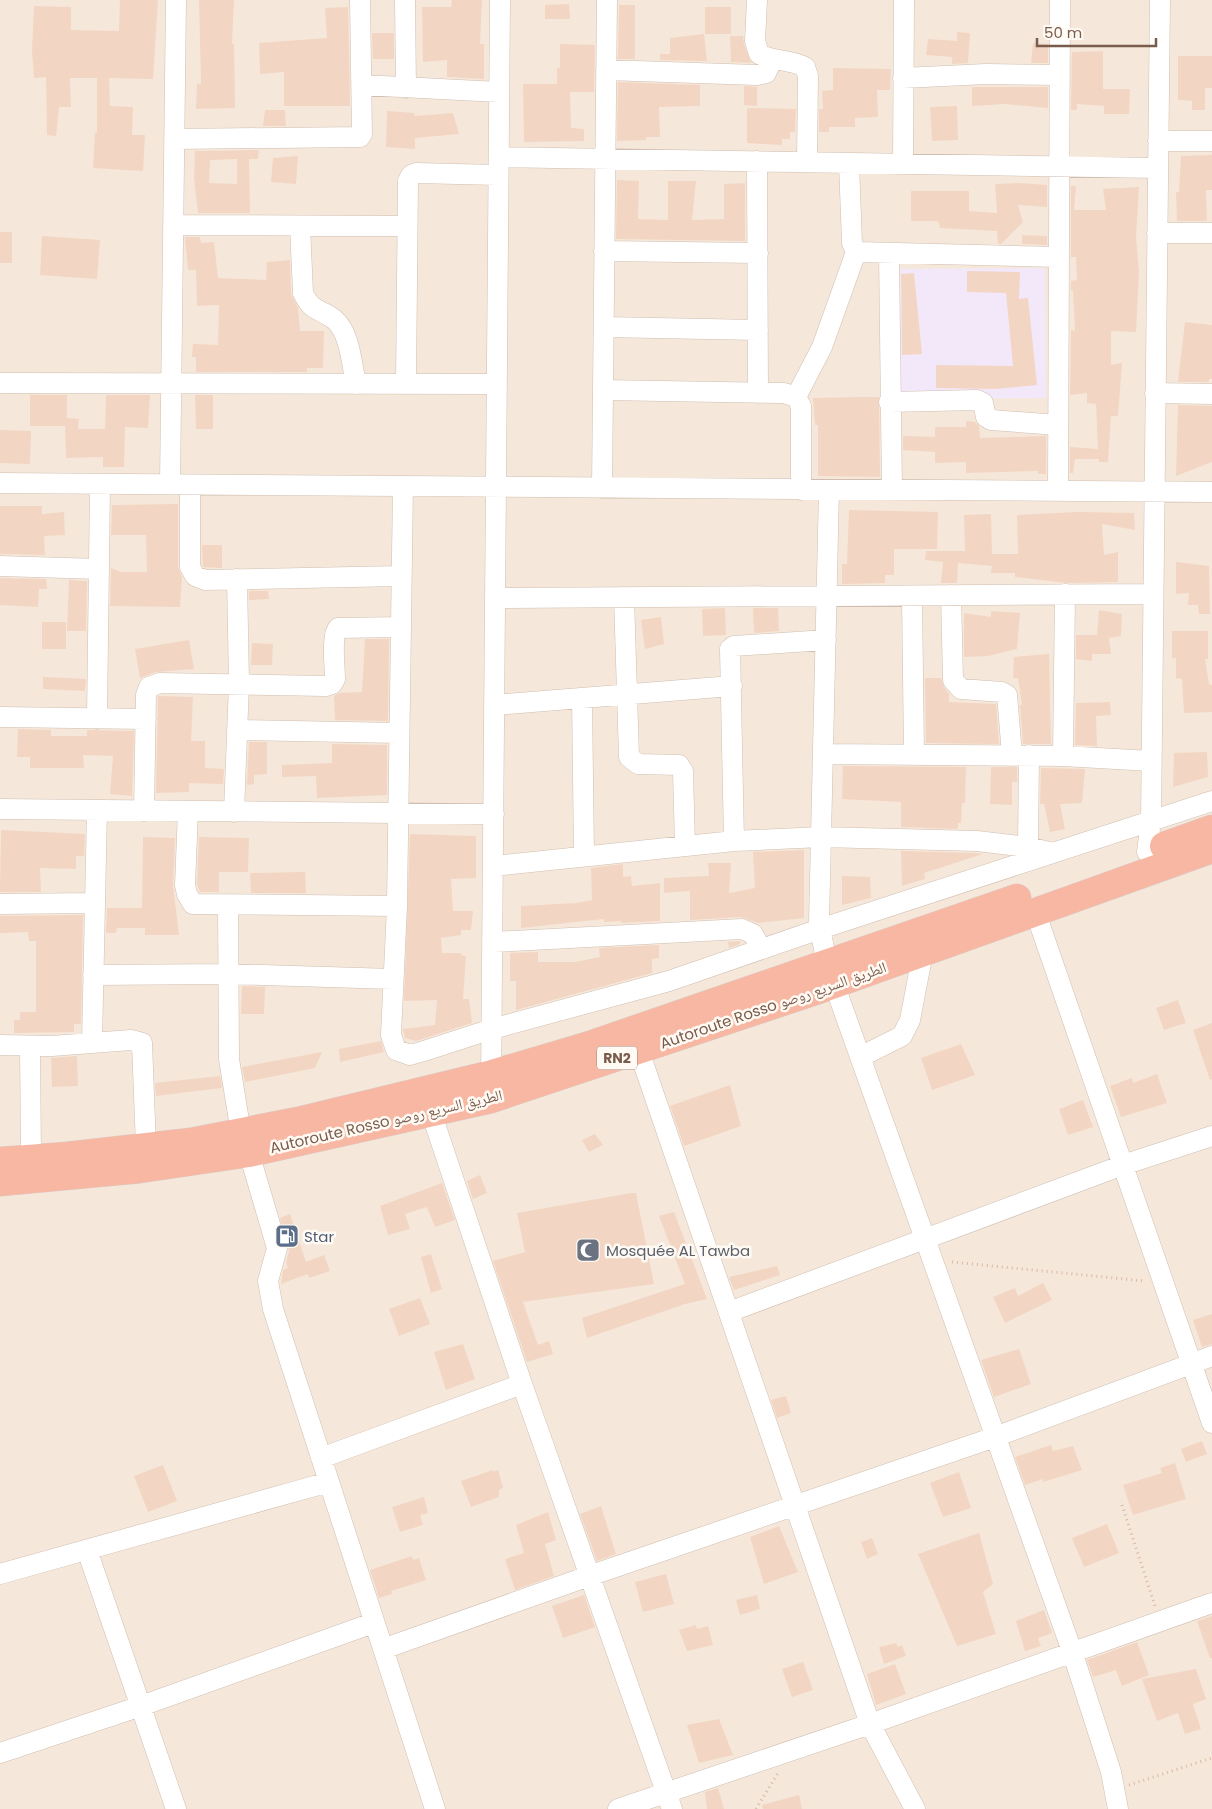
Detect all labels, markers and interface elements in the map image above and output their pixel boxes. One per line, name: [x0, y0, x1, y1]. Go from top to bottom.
scale bar: [1037, 15, 1156, 47]
text: 50 m: [1044, 22, 1082, 43]
street label: Autoroute Rosso الطريق السريع روصو: [657, 956, 889, 1054]
road number: RN2: [597, 1046, 637, 1070]
street label: Autoroute Rosso الطريق السريع روصو: [268, 1084, 504, 1158]
fuel station icon: Star: [274, 1223, 300, 1249]
place label: Star: [304, 1226, 334, 1247]
mosque icon: Mosquée AL Tawba: [575, 1237, 601, 1263]
place label: Mosquée AL Tawba: [606, 1240, 750, 1261]

